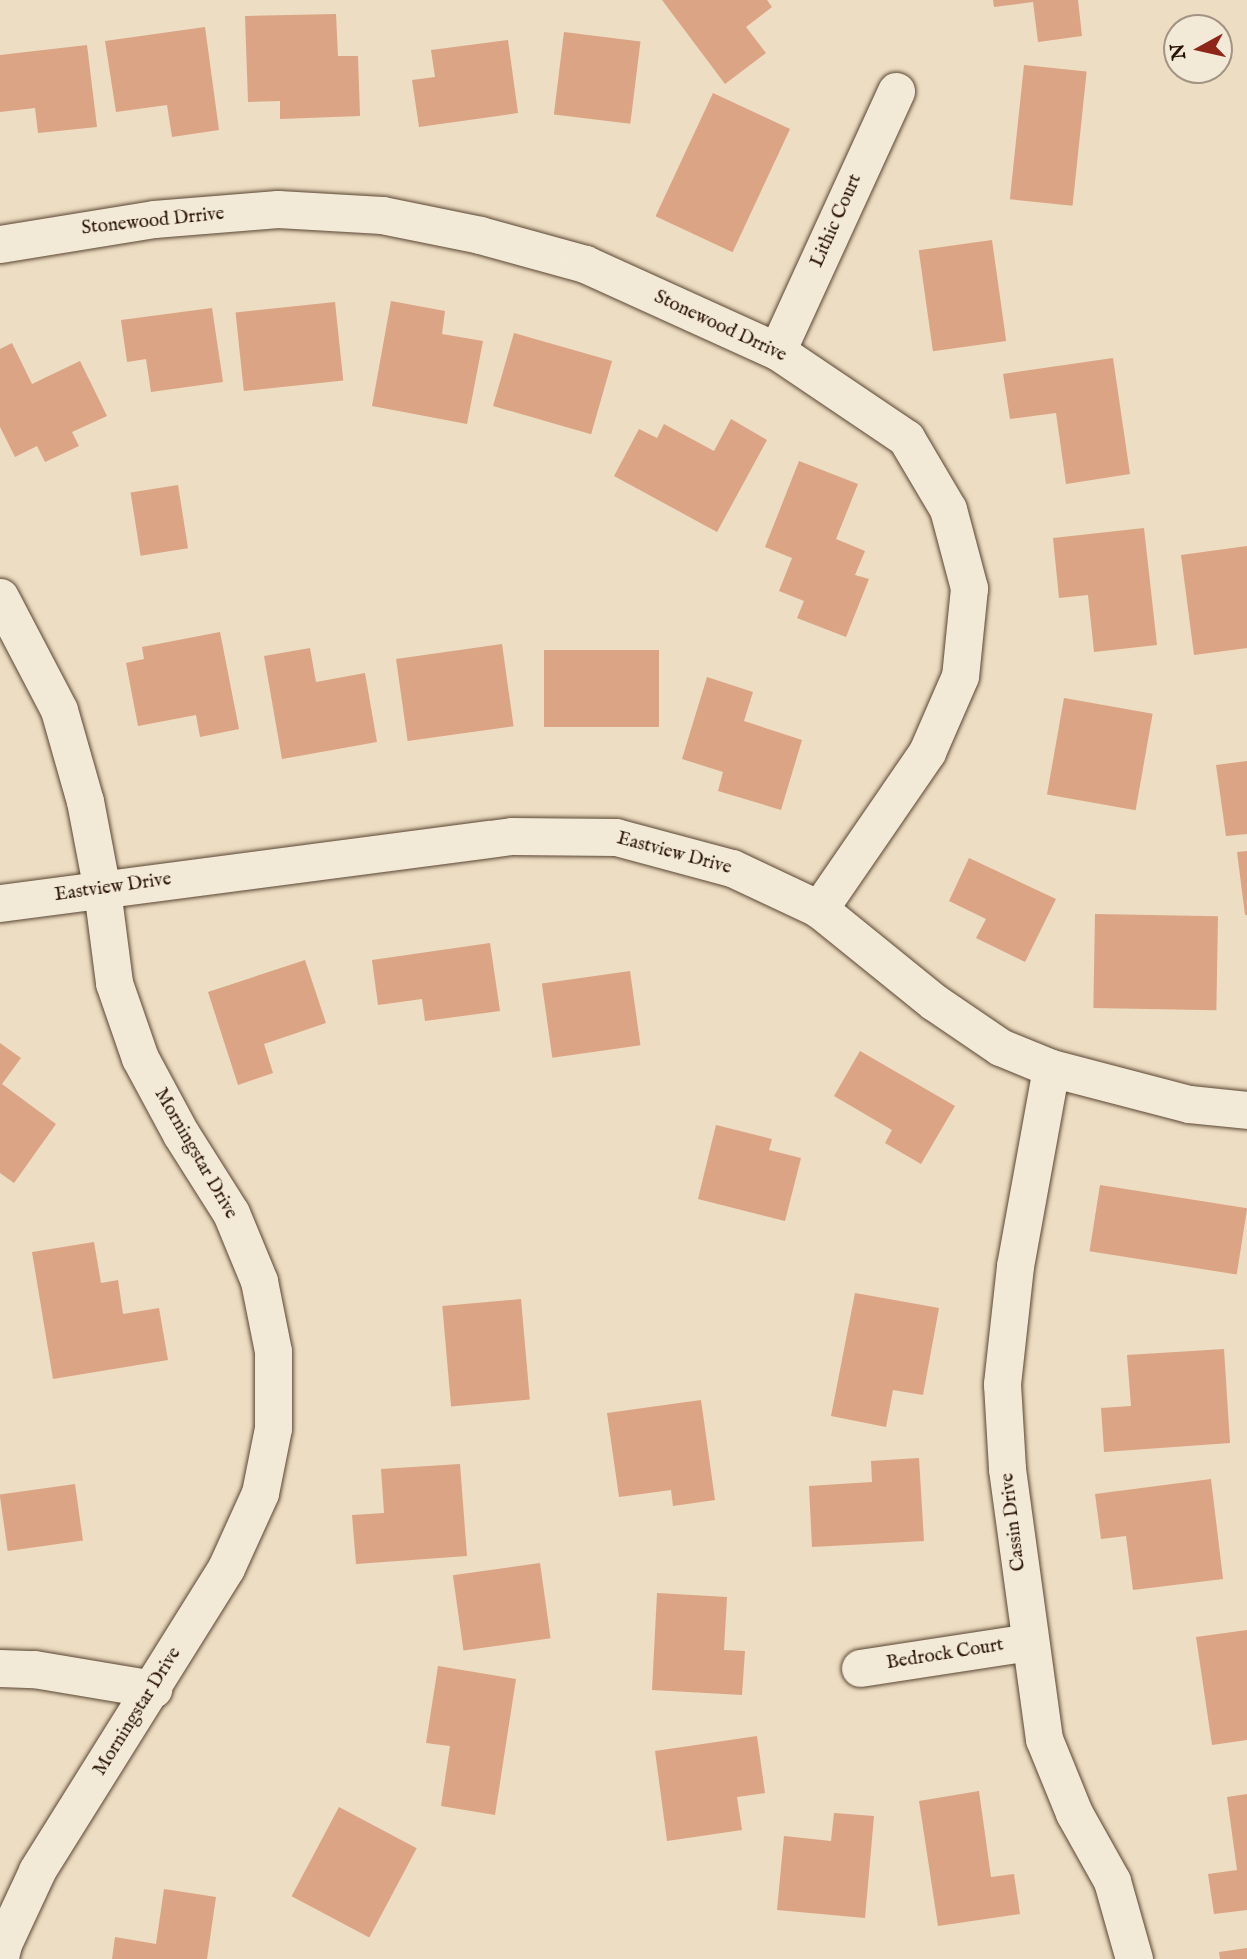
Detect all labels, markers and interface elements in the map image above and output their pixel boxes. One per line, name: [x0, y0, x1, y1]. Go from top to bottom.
north arrow: [1163, 14, 1233, 84]
text: N: [1166, 42, 1192, 61]
street label: Lithic Court: [806, 171, 868, 271]
street label: Stonewood Drrive: [80, 203, 226, 241]
street label: Stonewood Drrive: [650, 286, 790, 368]
street label: Eastview Drive: [614, 828, 734, 880]
street label: Eastview Drive: [53, 869, 173, 907]
street label: Morningstar Drive: [148, 1085, 242, 1223]
street label: Cassin Drive: [997, 1472, 1031, 1572]
street label: Bedrock Court: [885, 1634, 1005, 1676]
street label: Morningstar Drive: [89, 1644, 187, 1780]

